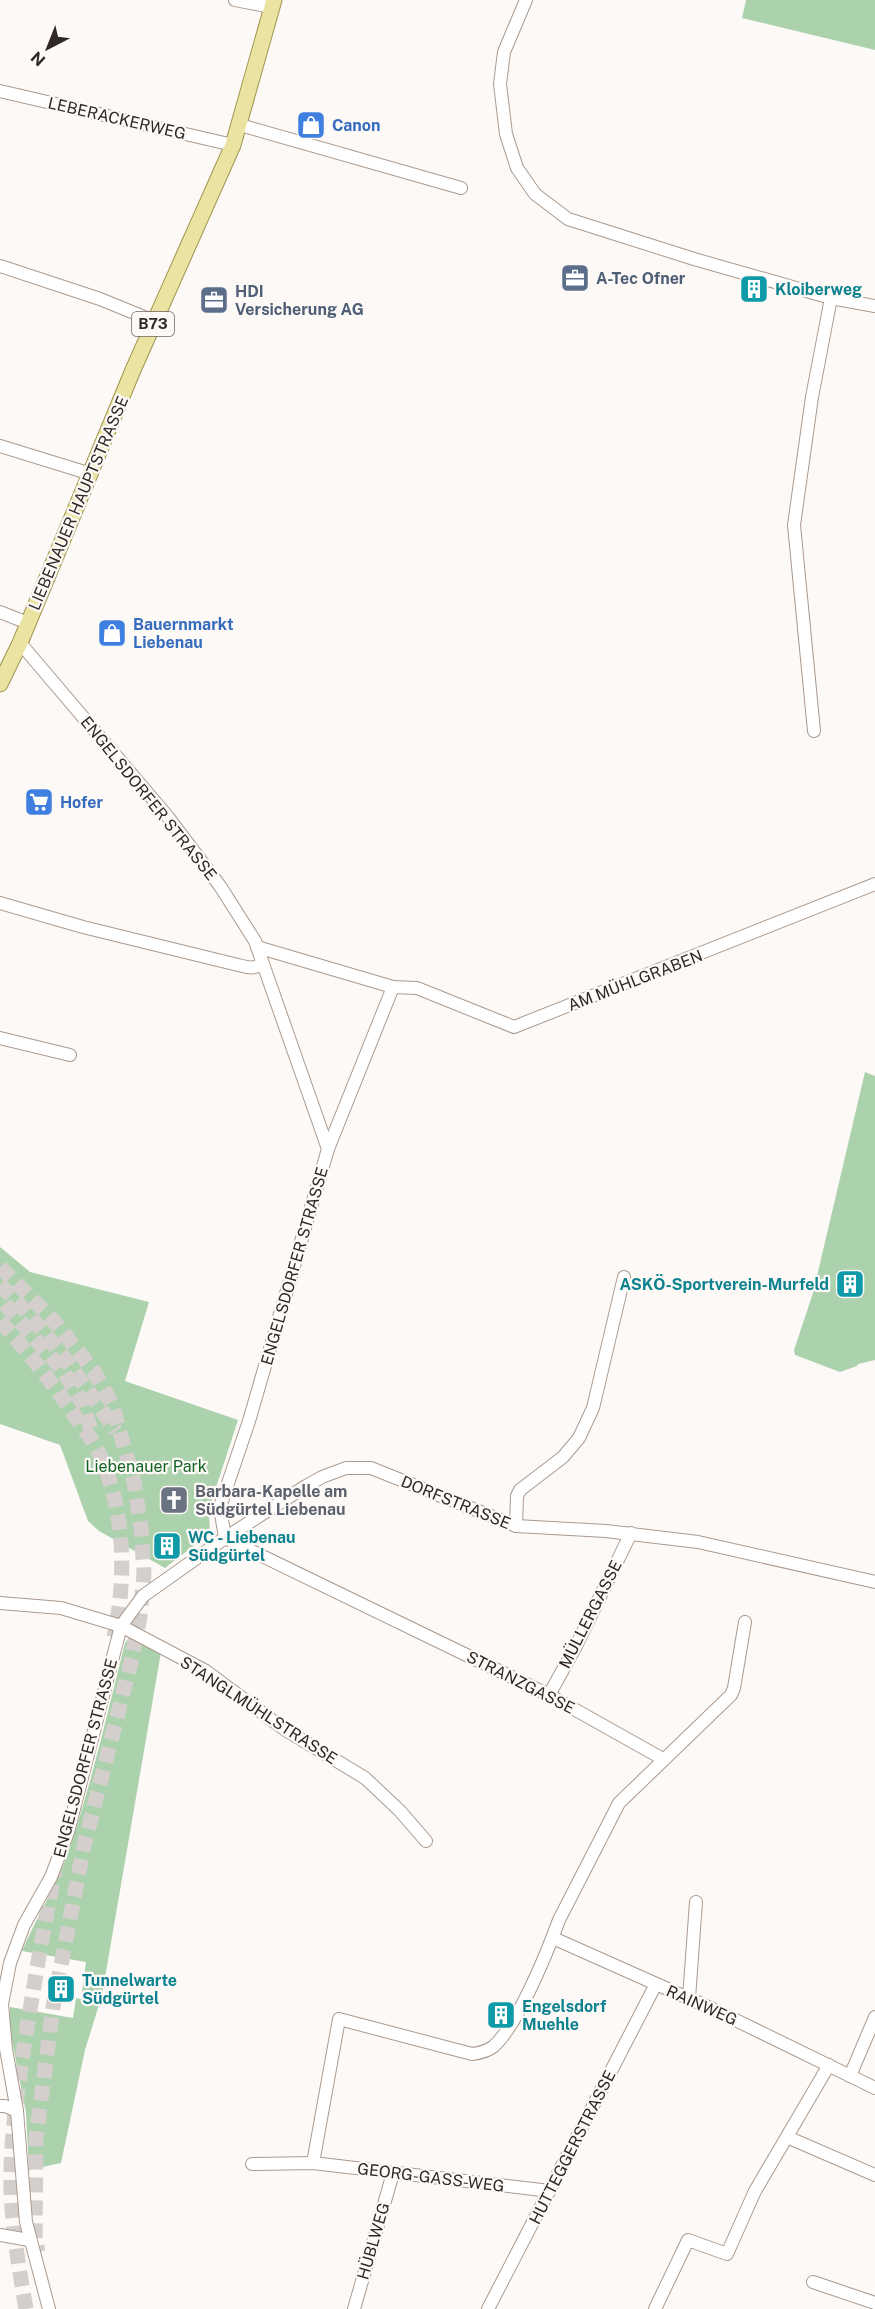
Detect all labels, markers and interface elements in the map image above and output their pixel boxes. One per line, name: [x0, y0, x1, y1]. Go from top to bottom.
north arrow: [18, 18, 78, 78]
text: N: [27, 48, 49, 70]
street label: LEBERACKERWEG: [46, 93, 188, 144]
shop icon: Canon: [295, 109, 327, 141]
place label: Canon: [332, 116, 381, 135]
office icon: A-Tec Ofner: [559, 262, 591, 294]
place label: A-Tec Ofner: [596, 269, 686, 288]
building icon: Kloiberweg: [738, 273, 770, 305]
place label: Kloiberweg: [775, 280, 862, 299]
place label: HDI Versicherung AG: [235, 282, 364, 319]
office icon: HDI Versicherung AG: [198, 284, 230, 316]
road number: B73: [132, 312, 174, 336]
street label: LIEBENAUER HAUPTSTRASSE: [25, 393, 132, 613]
place label: Bauernmarkt Liebenau: [133, 615, 234, 652]
shop icon: Bauernmarkt Liebenau: [96, 617, 128, 649]
street label: ENGELSDORFER STRASSE: [77, 713, 221, 884]
supermarket icon: Hofer: [23, 786, 55, 818]
place label: Hofer: [60, 793, 104, 812]
street label: AM MÜHLGRABEN: [565, 945, 705, 1015]
street label: ENGELSDORFER STRASSE: [257, 1165, 332, 1367]
building icon: ASKÖ-Sportverein-Murfeld: [834, 1268, 866, 1300]
place label: ASKÖ-Sportverein-Murfeld: [619, 1273, 829, 1294]
park label: Liebenauer Park: [85, 1457, 207, 1476]
street label: DORFSTRASSE: [398, 1472, 513, 1533]
place label: Barbara-Kapelle am Südgürtel Liebenau: [195, 1482, 347, 1519]
church icon: Barbara-Kapelle am Südgürtel Liebenau: [158, 1484, 190, 1516]
place label: WC - Liebenau Südgürtel: [188, 1528, 296, 1565]
building icon: WC - Liebenau Südgürtel: [151, 1530, 183, 1562]
street label: MÜLLERGASSE: [554, 1557, 626, 1671]
street label: STRANZGASSE: [464, 1647, 578, 1718]
street label: STANGLMÜHLSTRASSE: [177, 1652, 341, 1768]
street label: ENGELSDORFER STRASSE: [50, 1657, 121, 1860]
place label: Tunnelwarte Südgürtel: [82, 1971, 177, 2008]
building icon: Tunnelwarte Südgürtel: [45, 1973, 77, 2005]
street label: RAINWEG: [663, 1981, 740, 2030]
place label: Engelsdorf Muehle: [522, 1997, 607, 2034]
building icon: Engelsdorf Muehle: [485, 1999, 517, 2031]
street label: HUTTEGGERSTRASSE: [525, 2067, 620, 2227]
street label: GEORG-GASS-WEG: [356, 2159, 506, 2196]
street label: HÜBLWEG: [352, 2200, 394, 2282]

